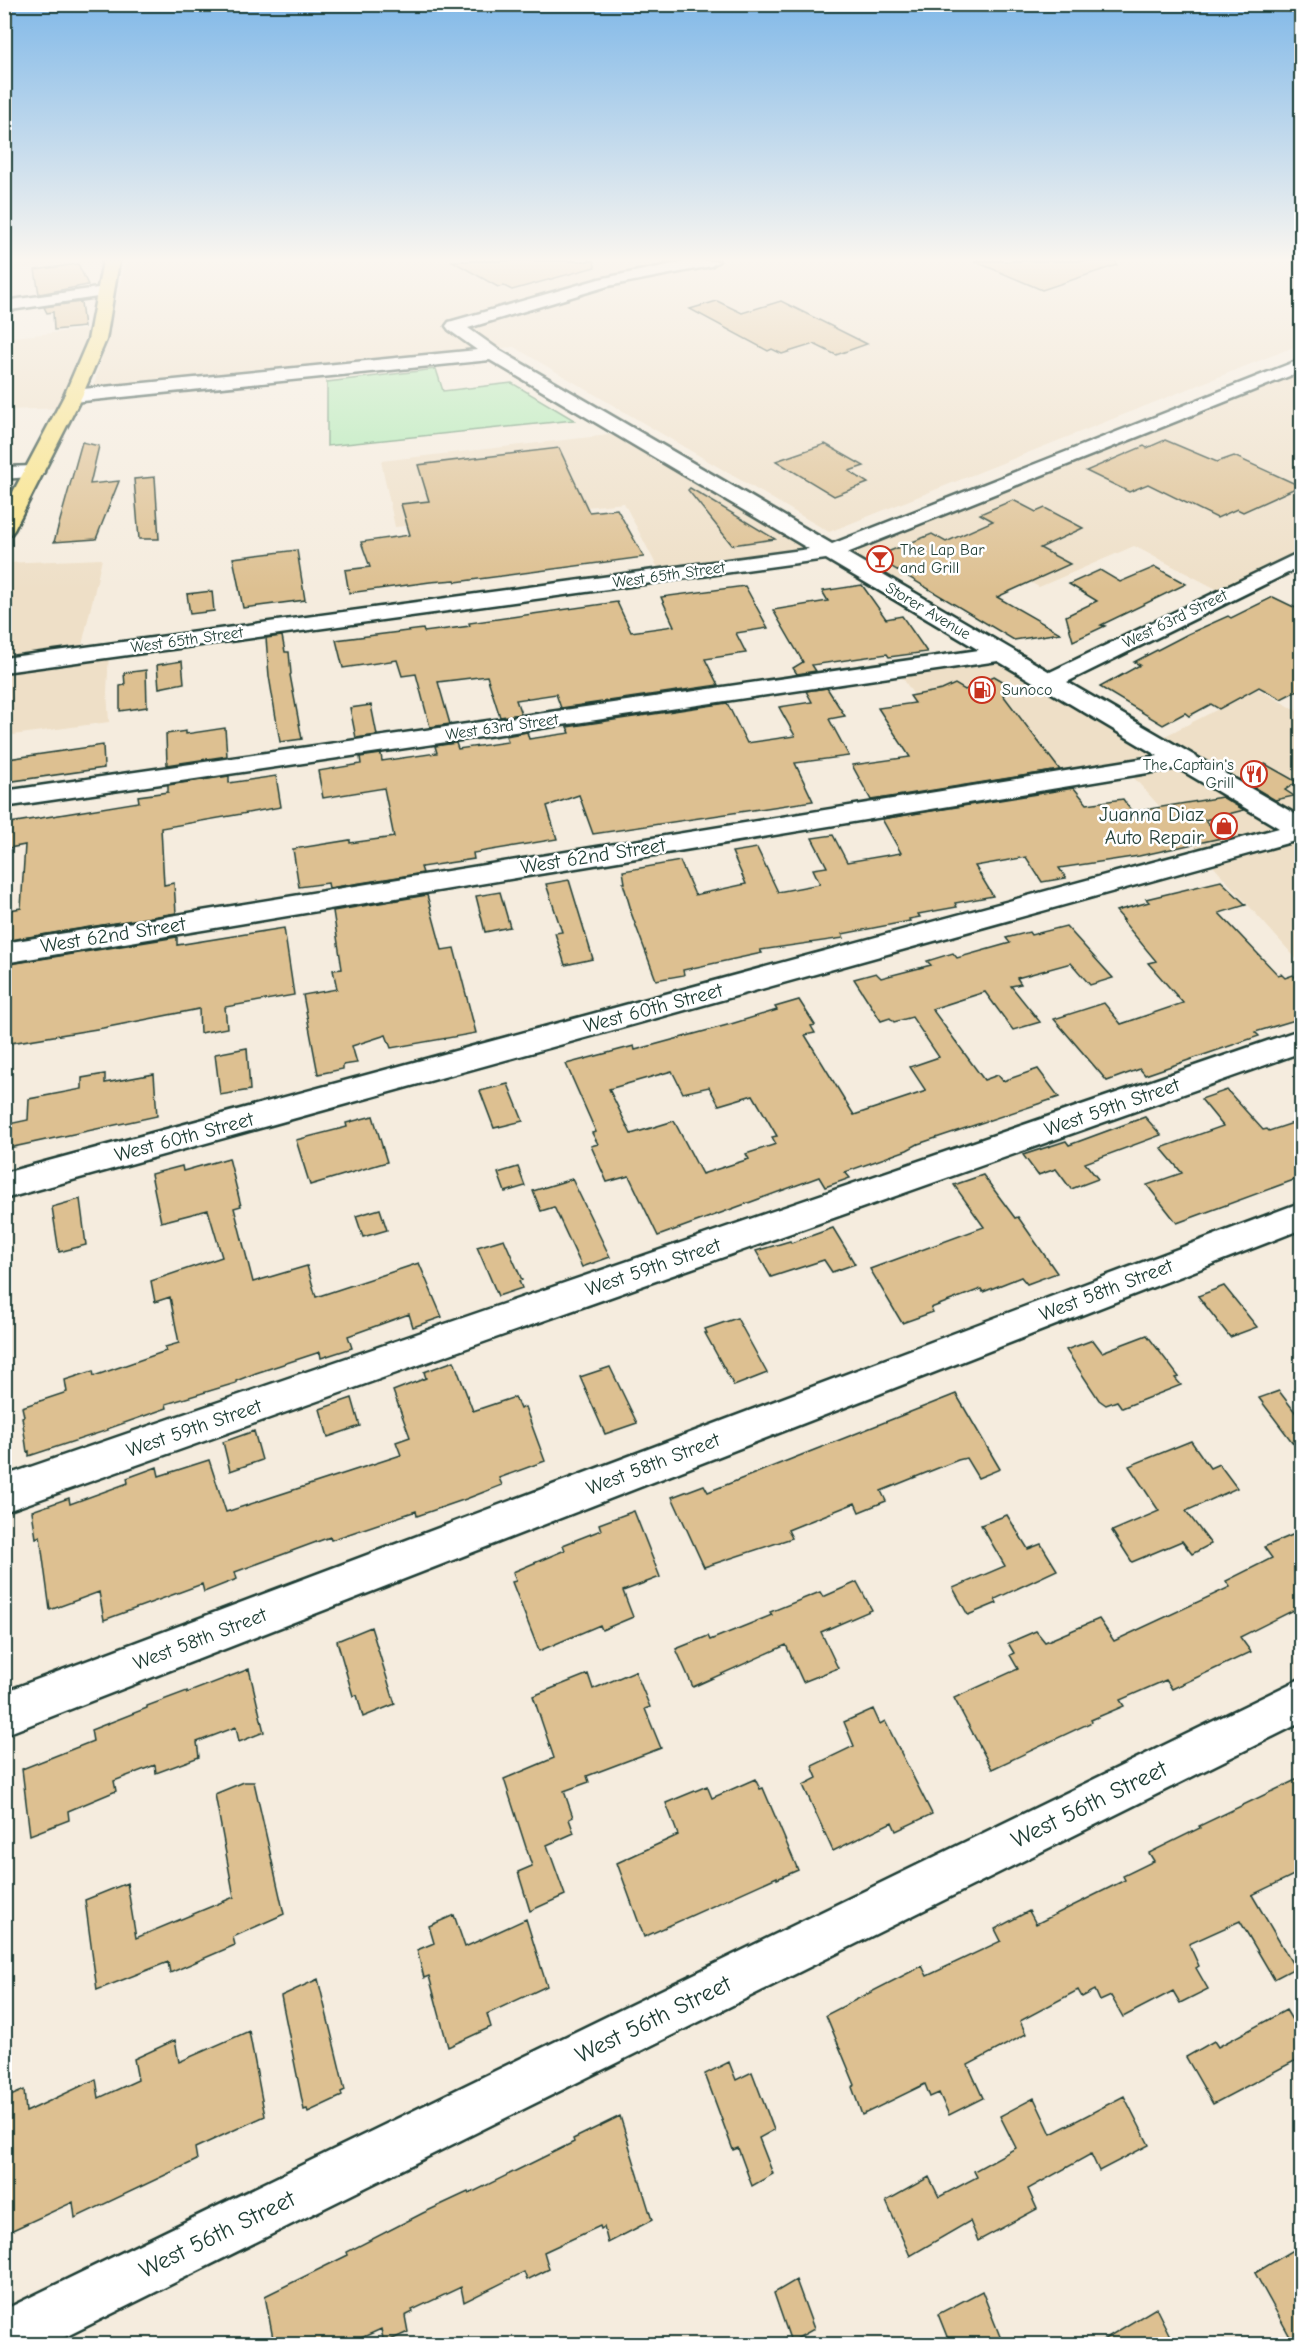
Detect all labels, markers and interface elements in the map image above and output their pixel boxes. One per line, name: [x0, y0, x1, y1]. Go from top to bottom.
place label: The Lap Bar and Grill: [900, 541, 985, 577]
bar icon: The Lap Bar and Grill: [865, 544, 895, 574]
street label: West 65th Street: [612, 558, 727, 592]
street label: Storer Avenue: [882, 579, 974, 643]
street label: West 63rd Street: [1120, 586, 1231, 652]
street label: West 65th Street: [130, 623, 245, 657]
fuel station icon: Sunoco: [967, 675, 997, 705]
place label: Sunoco: [1002, 681, 1053, 699]
street label: West 63rd Street: [444, 710, 560, 744]
place label: The Captain's Grill: [1143, 756, 1234, 792]
restaurant icon: The Captain's Grill: [1239, 759, 1269, 789]
place label: Juanna Diaz Auto Repair: [1099, 803, 1204, 849]
shop icon: Juanna Diaz Auto Repair: [1209, 811, 1239, 841]
street label: West 62nd Street: [519, 833, 668, 879]
street label: West 62nd Street: [39, 912, 188, 958]
street label: West 60th Street: [581, 978, 726, 1038]
street label: West 59th Street: [1041, 1073, 1184, 1141]
street label: West 60th Street: [112, 1107, 257, 1167]
street label: West 59th Street: [582, 1233, 725, 1301]
street label: West 58th Street: [1036, 1254, 1177, 1326]
street label: West 59th Street: [123, 1394, 266, 1462]
street label: West 58th Street: [583, 1428, 724, 1500]
street label: West 58th Street: [130, 1603, 271, 1675]
street label: West 56th Street: [1007, 1754, 1173, 1854]
street label: West 56th Street: [571, 1969, 737, 2069]
street label: West 56th Street: [135, 2184, 301, 2284]

